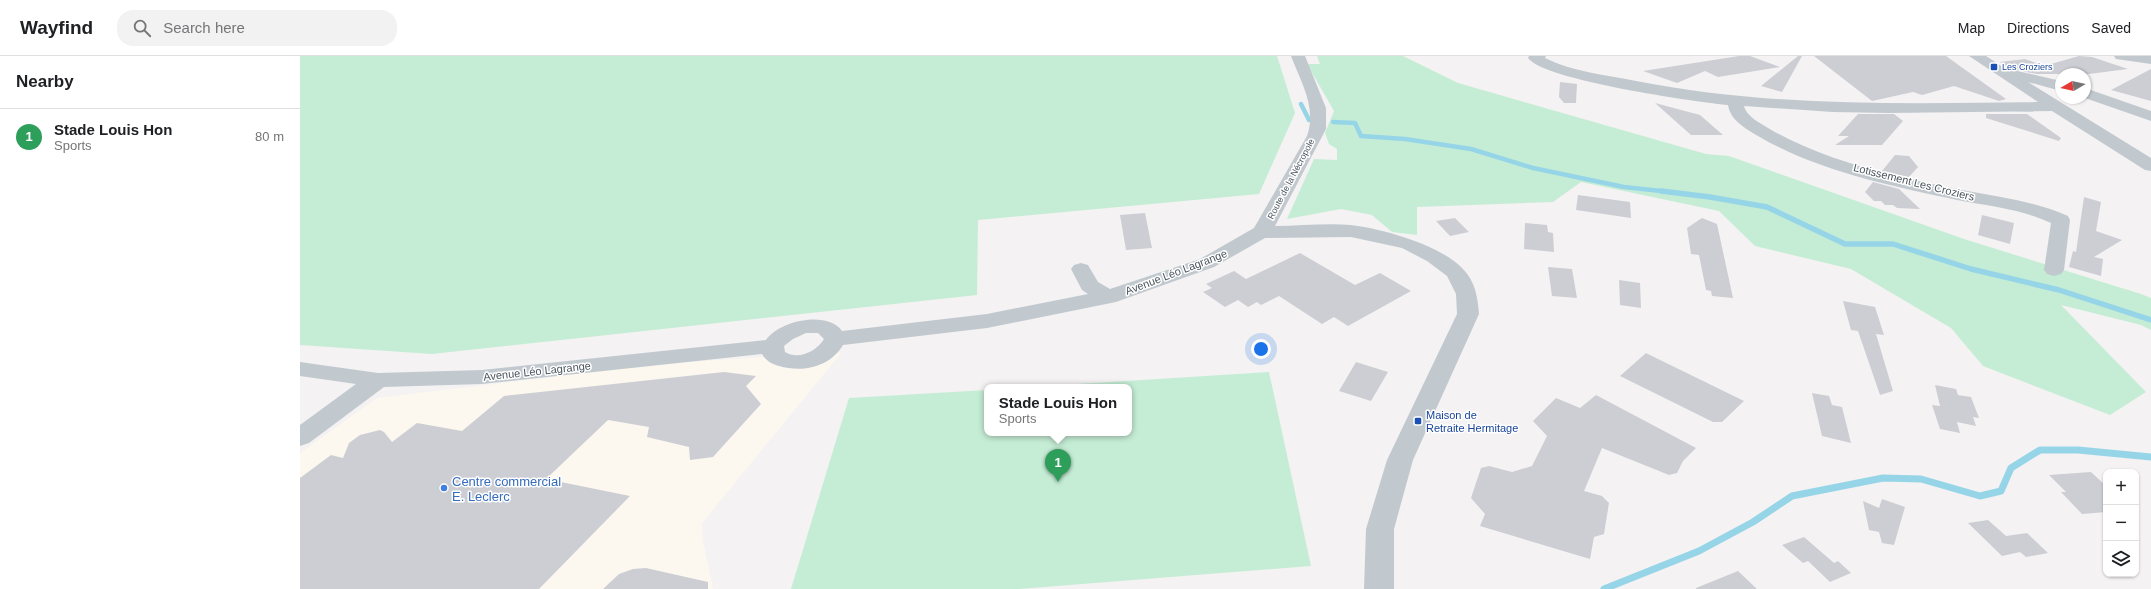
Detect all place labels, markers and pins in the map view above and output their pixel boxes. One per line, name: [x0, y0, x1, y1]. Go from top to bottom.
marker: Les Croziers: [1989, 62, 1999, 72]
place label: Les Croziers: [2002, 62, 2053, 72]
place label: Maison de Retraite Hermitage: [1426, 409, 1518, 434]
marker: Maison de Retraite Hermitage: [1413, 416, 1423, 426]
pin: 1: [1045, 449, 1071, 482]
place label: Centre commercial E. Leclerc: [452, 474, 561, 504]
marker: Centre commercial E. Leclerc: [439, 483, 449, 493]

